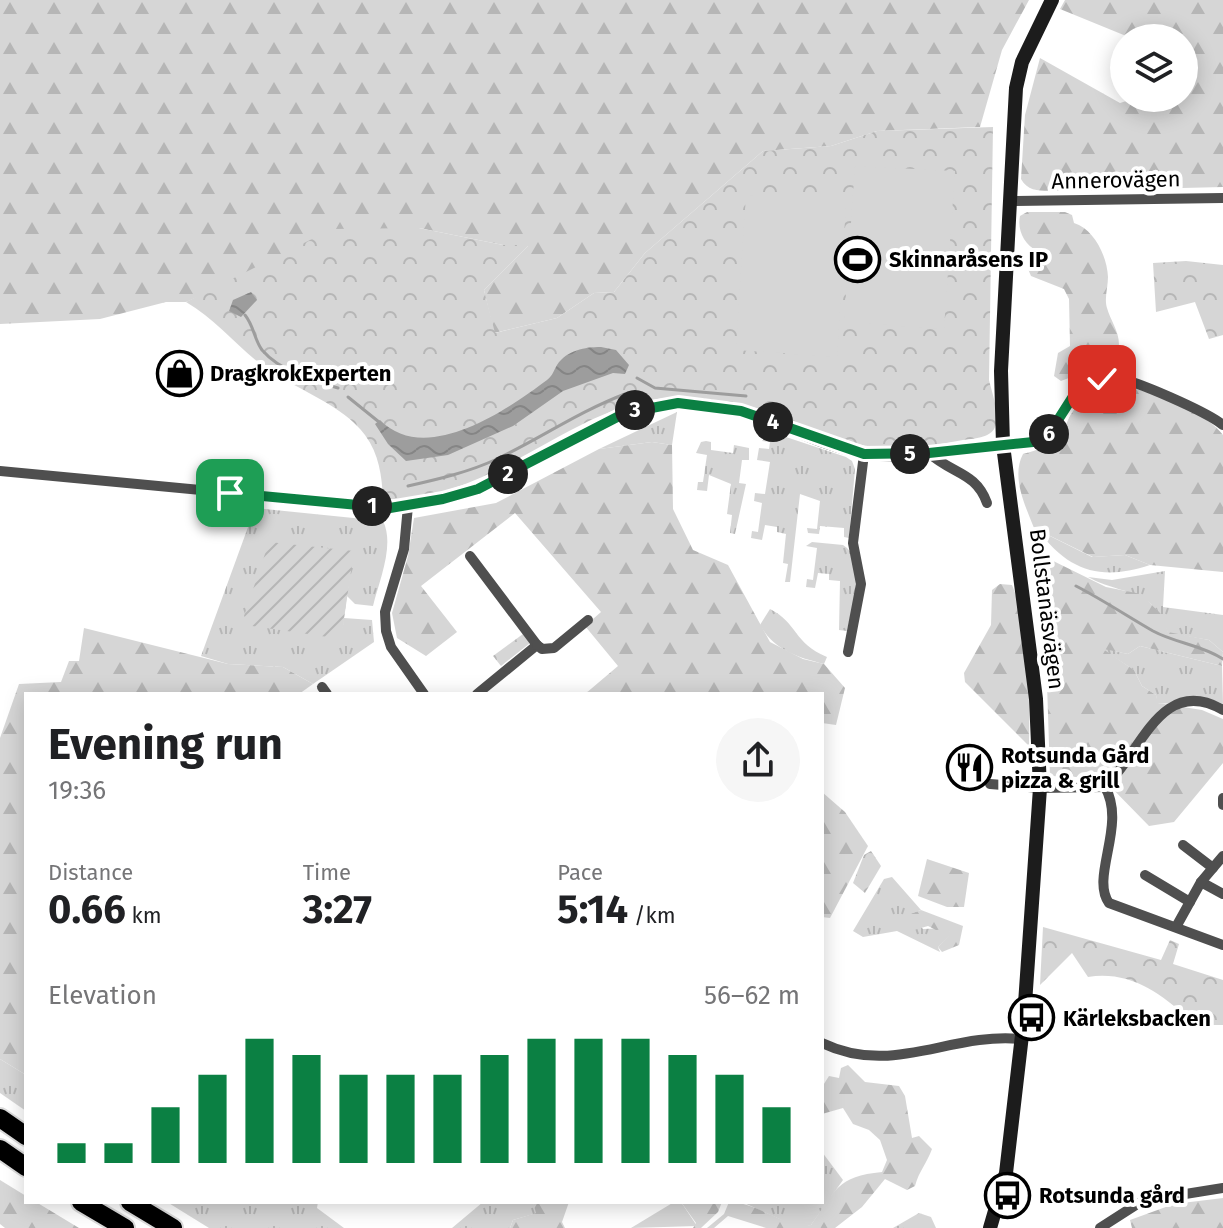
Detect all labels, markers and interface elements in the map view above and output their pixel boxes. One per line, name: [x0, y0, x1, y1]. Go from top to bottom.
map controls: [1110, 24, 1198, 112]
button: layers: [1110, 24, 1198, 112]
street label: Annerovägen: [1051, 165, 1181, 195]
sports icon: Skinnaråsens IP: [834, 235, 882, 283]
place label: Skinnaråsens IP: [889, 246, 1048, 273]
pin: [1068, 345, 1136, 413]
shop icon: DragkrokExperten: [155, 349, 203, 397]
icon: check: [1080, 357, 1124, 401]
place label: DragkrokExperten: [210, 360, 392, 387]
pin: 3: [615, 390, 655, 430]
text: 3: [629, 396, 641, 423]
pin: 4: [753, 402, 793, 442]
text: 4: [767, 408, 779, 435]
pin: 6: [1029, 414, 1069, 454]
text: 6: [1043, 420, 1055, 447]
pin: 5: [890, 434, 930, 474]
text: 5: [904, 440, 916, 467]
pin: 2: [488, 454, 528, 494]
pin: [196, 459, 264, 527]
text: 2: [502, 460, 514, 487]
icon: arrive: [208, 471, 252, 515]
pin: 1: [352, 486, 392, 526]
text: 1: [367, 492, 377, 519]
street label: Bollstanäsvägen: [1024, 527, 1070, 691]
text: Evening run: [48, 718, 283, 771]
button: share: [716, 718, 800, 802]
place label: Rotsunda Gård pizza & grill: [1001, 742, 1150, 794]
restaurant icon: Rotsunda Gård pizza & grill: [946, 744, 994, 792]
text: 19:36: [48, 775, 106, 806]
text: Distance: [48, 859, 133, 886]
text: Time: [303, 859, 351, 886]
text: Pace: [557, 859, 603, 886]
text: 0.66: [48, 886, 126, 934]
text: 3:27: [303, 886, 372, 934]
text: 5:14: [557, 886, 628, 934]
text: km: [126, 902, 162, 929]
text: /km: [628, 902, 676, 929]
text: Elevation: [48, 980, 157, 1011]
text: 56–62 m: [704, 980, 800, 1011]
bus stop icon: Kärleksbacken: [1008, 994, 1056, 1042]
place label: Kärleksbacken: [1063, 1005, 1211, 1032]
bus stop icon: Rotsunda gård: [984, 1171, 1032, 1219]
place label: Rotsunda gård: [1039, 1182, 1185, 1209]

